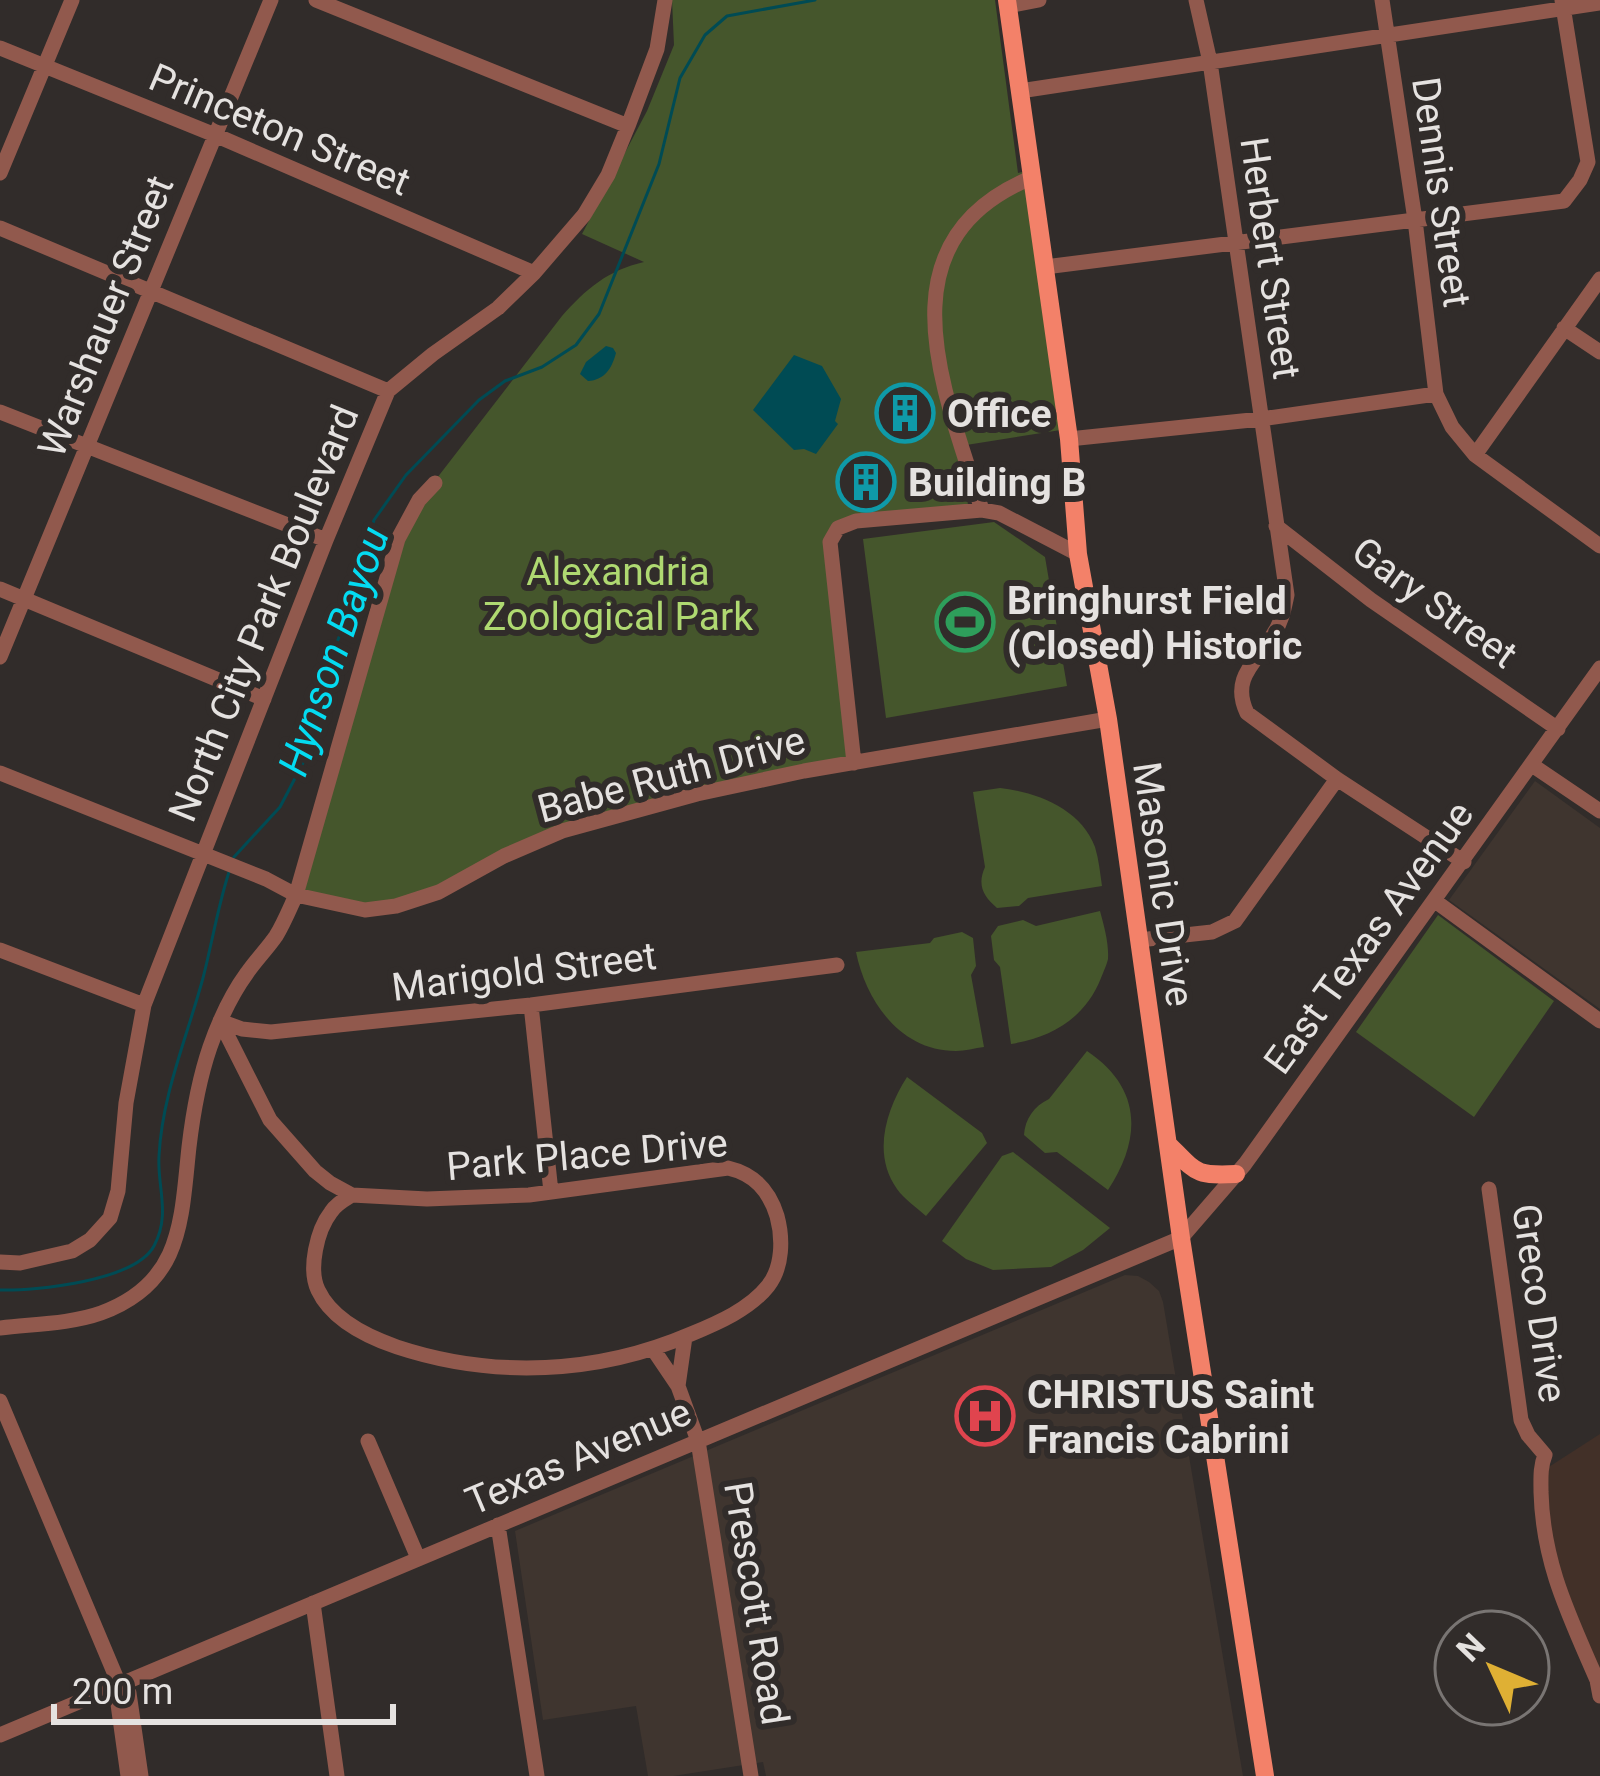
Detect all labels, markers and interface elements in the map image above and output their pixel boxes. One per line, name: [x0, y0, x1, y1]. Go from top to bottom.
street label: Princeton Street: [142, 54, 417, 206]
street label: Dennis Street: [1402, 74, 1480, 310]
street label: Herbert Street: [1230, 134, 1310, 382]
street label: Warshauer Street: [29, 169, 183, 464]
building icon: Office: [874, 382, 936, 444]
place label: Office: [947, 391, 1052, 437]
street label: North City Park Boulevard: [159, 399, 369, 828]
building icon: Building B: [835, 451, 897, 513]
place label: Building B: [908, 460, 1086, 506]
water label: Hynson Bayou: [268, 520, 399, 782]
street label: Gary Street: [1343, 528, 1526, 678]
park label: Alexandria Zoological Park: [483, 549, 753, 640]
place label: Bringhurst Field (Closed) Historic: [1007, 578, 1302, 669]
sports icon: Bringhurst Field (Closed) Historic: [934, 591, 996, 653]
street label: Babe Ruth Drive: [533, 717, 810, 833]
street label: Masonic Drive: [1123, 759, 1203, 1009]
street label: East Texas Avenue: [1255, 793, 1483, 1083]
street label: Marigold Street: [389, 933, 659, 1011]
street label: Park Place Drive: [445, 1120, 730, 1190]
street label: Greco Drive: [1502, 1201, 1576, 1405]
place label: CHRISTUS Saint Francis Cabrini: [1027, 1372, 1314, 1463]
hospital icon: CHRISTUS Saint Francis Cabrini: [954, 1385, 1016, 1447]
street label: Texas Avenue: [459, 1389, 698, 1525]
street label: Prescott Road: [714, 1478, 798, 1728]
north arrow: [1432, 1608, 1552, 1728]
text: N: [1449, 1626, 1493, 1669]
scale bar: [54, 1650, 393, 1724]
text: 200 m: [72, 1671, 173, 1713]

